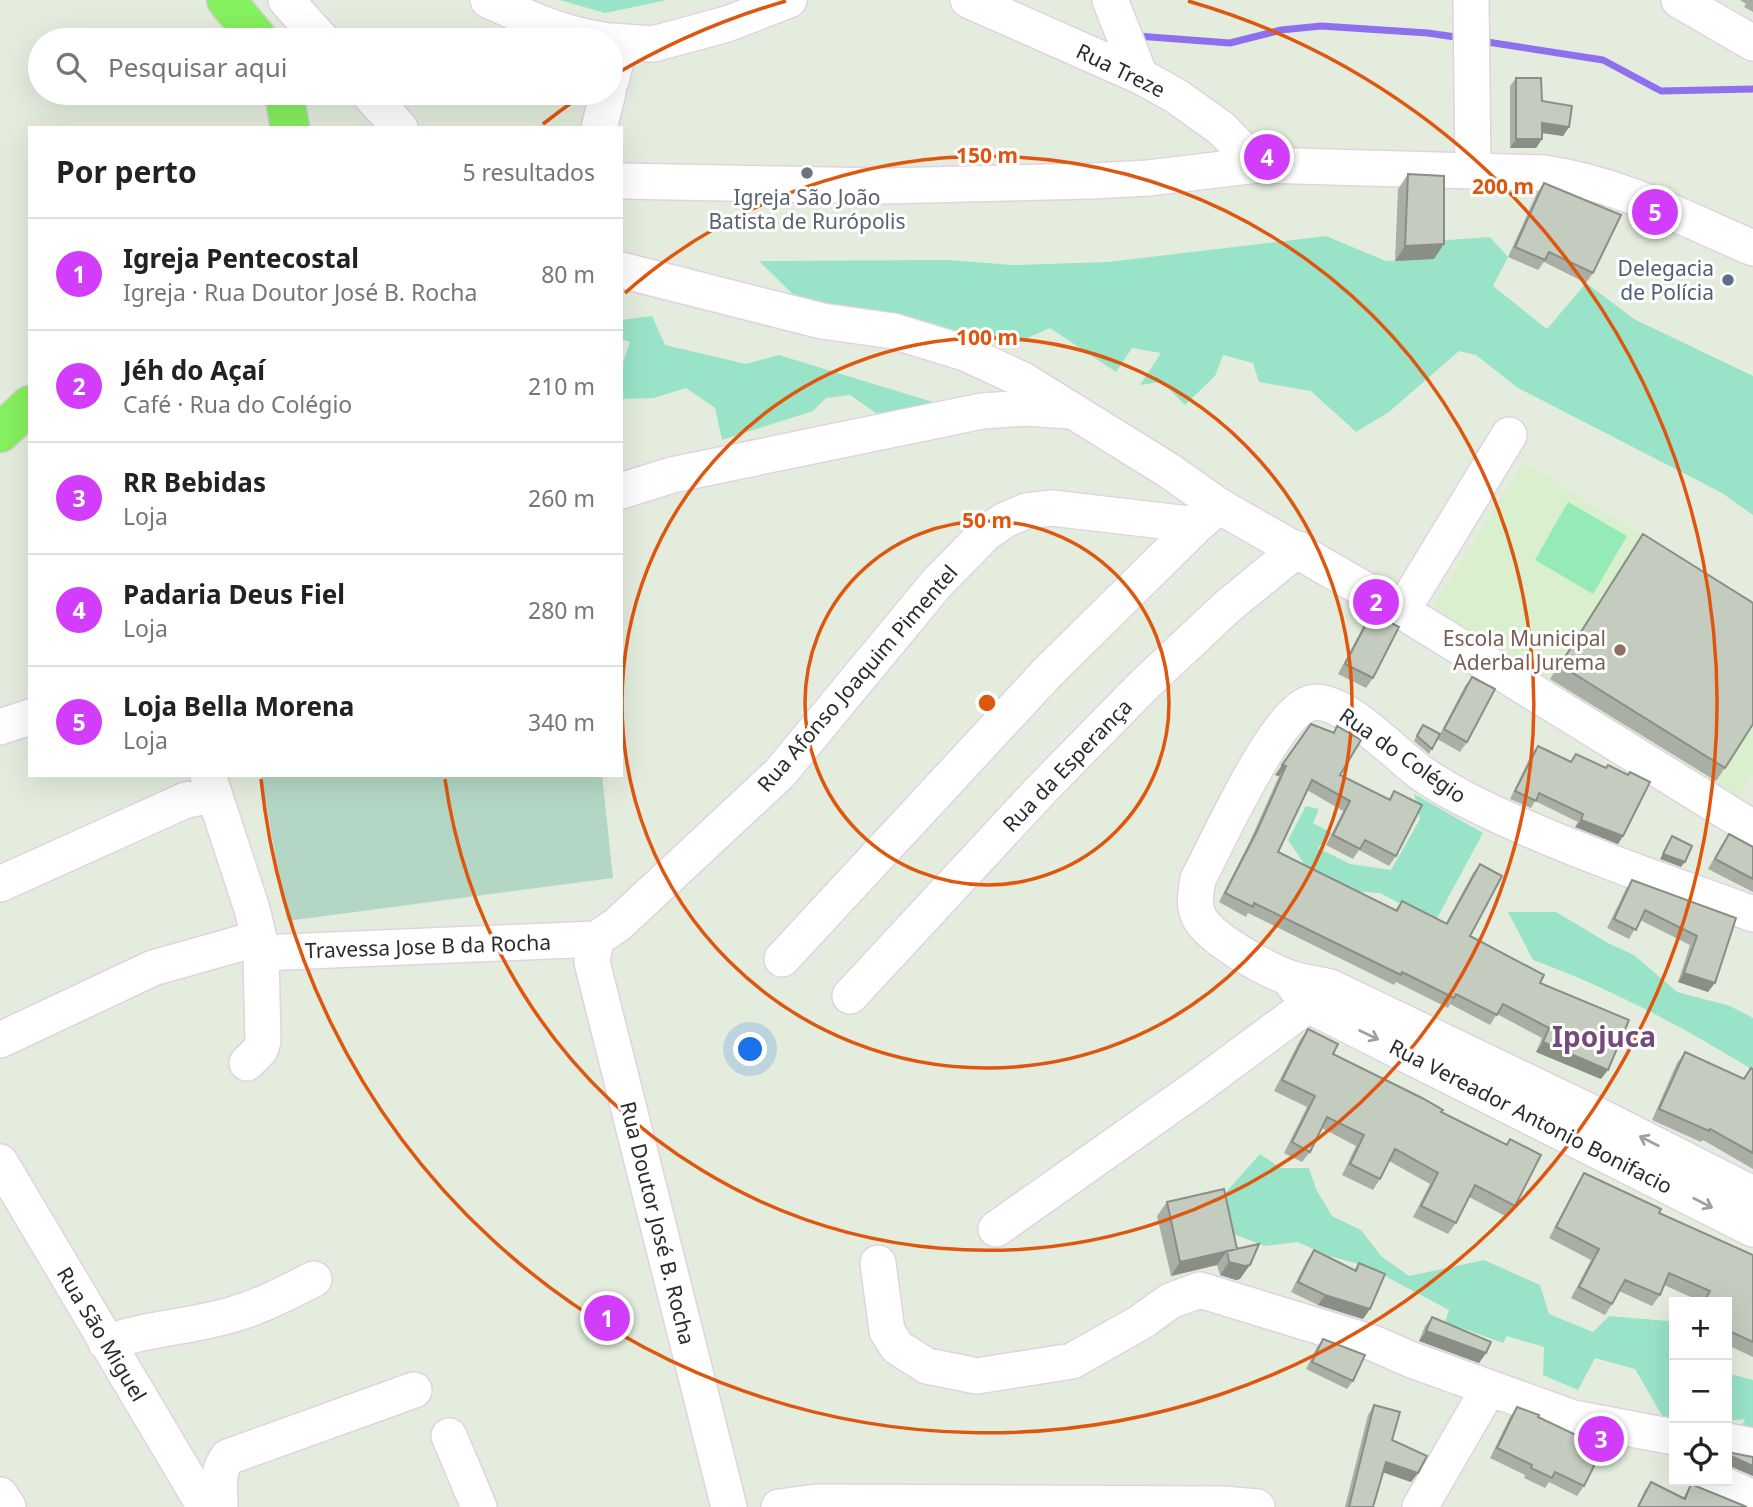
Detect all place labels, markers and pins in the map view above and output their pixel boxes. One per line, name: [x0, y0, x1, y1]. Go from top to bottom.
pin: 4: [1244, 131, 1290, 183]
marker: Igreja São João Batista de Rurópolis: [799, 165, 815, 181]
place label: Igreja São João Batista de Rurópolis: [708, 183, 906, 235]
pin: 5: [1632, 186, 1678, 238]
place label: Delegacia de Polícia: [1618, 254, 1714, 306]
marker: Delegacia de Polícia: [1720, 272, 1736, 288]
pin: 2: [1353, 576, 1399, 628]
place label: Escola Municipal Aderbal Jurema: [1443, 624, 1606, 676]
marker: Escola Municipal Aderbal Jurema: [1612, 642, 1628, 658]
centre of rings: [975, 691, 999, 715]
pin: 1: [584, 1292, 630, 1344]
pin: 3: [1578, 1413, 1624, 1465]

